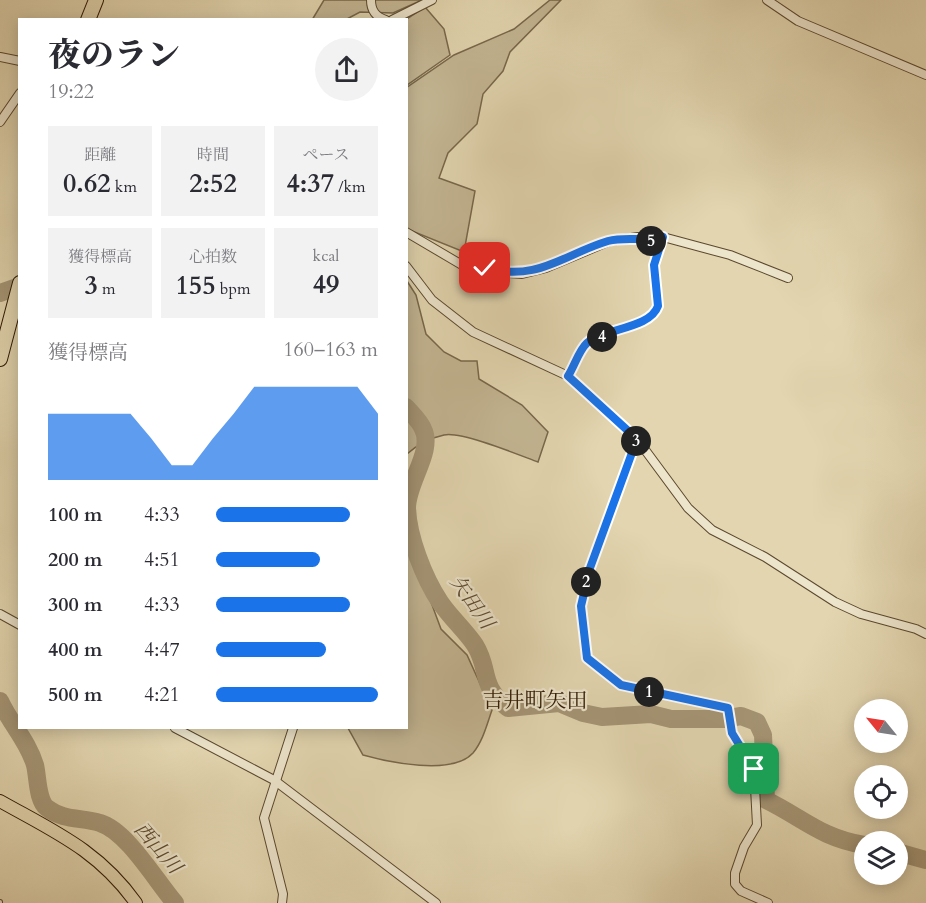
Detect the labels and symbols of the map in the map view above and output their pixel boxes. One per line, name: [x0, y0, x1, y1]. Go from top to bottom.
pin: 5: [636, 226, 666, 256]
pin: [459, 242, 510, 293]
pin: 4: [587, 322, 617, 352]
pin: 3: [621, 426, 651, 456]
pin: 2: [571, 567, 601, 597]
water label: 矢田川: [444, 570, 501, 636]
pin: 1: [634, 677, 664, 707]
district label: 吉井町矢田: [483, 686, 588, 715]
north arrow: [854, 699, 908, 753]
pin: [728, 743, 779, 794]
water label: 西山川: [128, 817, 189, 881]

